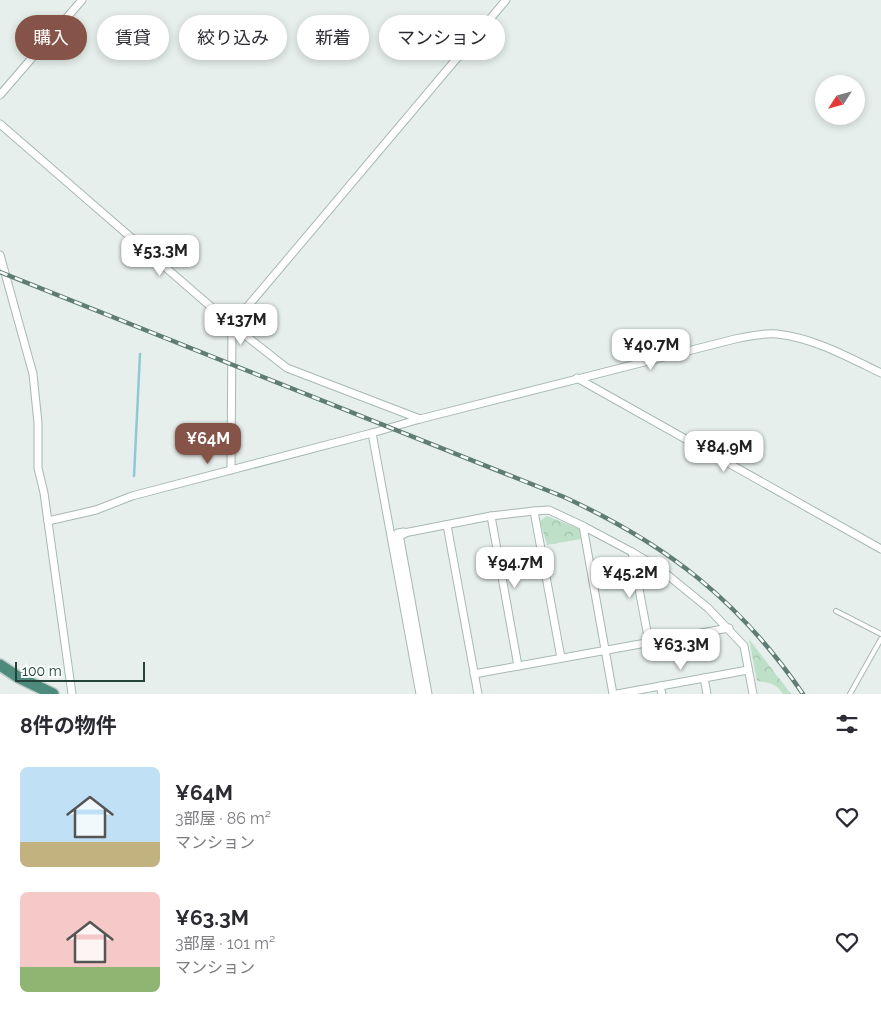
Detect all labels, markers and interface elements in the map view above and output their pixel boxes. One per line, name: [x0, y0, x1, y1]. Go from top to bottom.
chip: 購入: [15, 15, 87, 60]
chip: 賃貸: [97, 15, 169, 60]
chip: 絞り込み: [179, 15, 287, 60]
chip: 新着: [297, 15, 369, 60]
chip: マンション: [379, 15, 505, 60]
north arrow: [815, 75, 865, 125]
map controls: [815, 75, 865, 125]
pin: ¥53.3M: [119, 234, 201, 277]
text: ¥53.3M: [132, 241, 188, 260]
pin: ¥137M: [206, 304, 276, 346]
text: ¥137M: [215, 310, 267, 329]
pin: ¥40.7M: [610, 328, 692, 371]
text: ¥40.7M: [623, 335, 679, 354]
pin: ¥64M: [178, 422, 238, 465]
text: ¥64M: [186, 429, 230, 448]
pin: ¥84.9M: [683, 430, 765, 473]
text: ¥84.9M: [695, 437, 753, 456]
pin: ¥94.7M: [474, 546, 556, 589]
text: ¥94.7M: [487, 553, 543, 572]
pin: ¥45.2M: [589, 556, 671, 599]
text: ¥45.2M: [602, 563, 658, 582]
pin: ¥63.3M: [640, 628, 722, 671]
text: ¥63.3M: [653, 635, 709, 654]
scale bar: [15, 659, 145, 682]
text: 100 m: [22, 663, 62, 679]
icon: filters: [833, 710, 861, 738]
text: 8件の物件: [20, 713, 117, 738]
text: ¥64M: [175, 780, 233, 805]
icon: home: [60, 787, 120, 847]
icon: heart: [833, 803, 861, 831]
text: 3部屋 · 86 m²: [175, 809, 271, 828]
text: マンション: [175, 833, 255, 852]
text: ¥63.3M: [175, 905, 249, 930]
icon: home: [60, 912, 120, 972]
icon: heart: [833, 928, 861, 956]
text: 3部屋 · 101 m²: [175, 934, 275, 953]
text: マンション: [175, 958, 255, 977]

